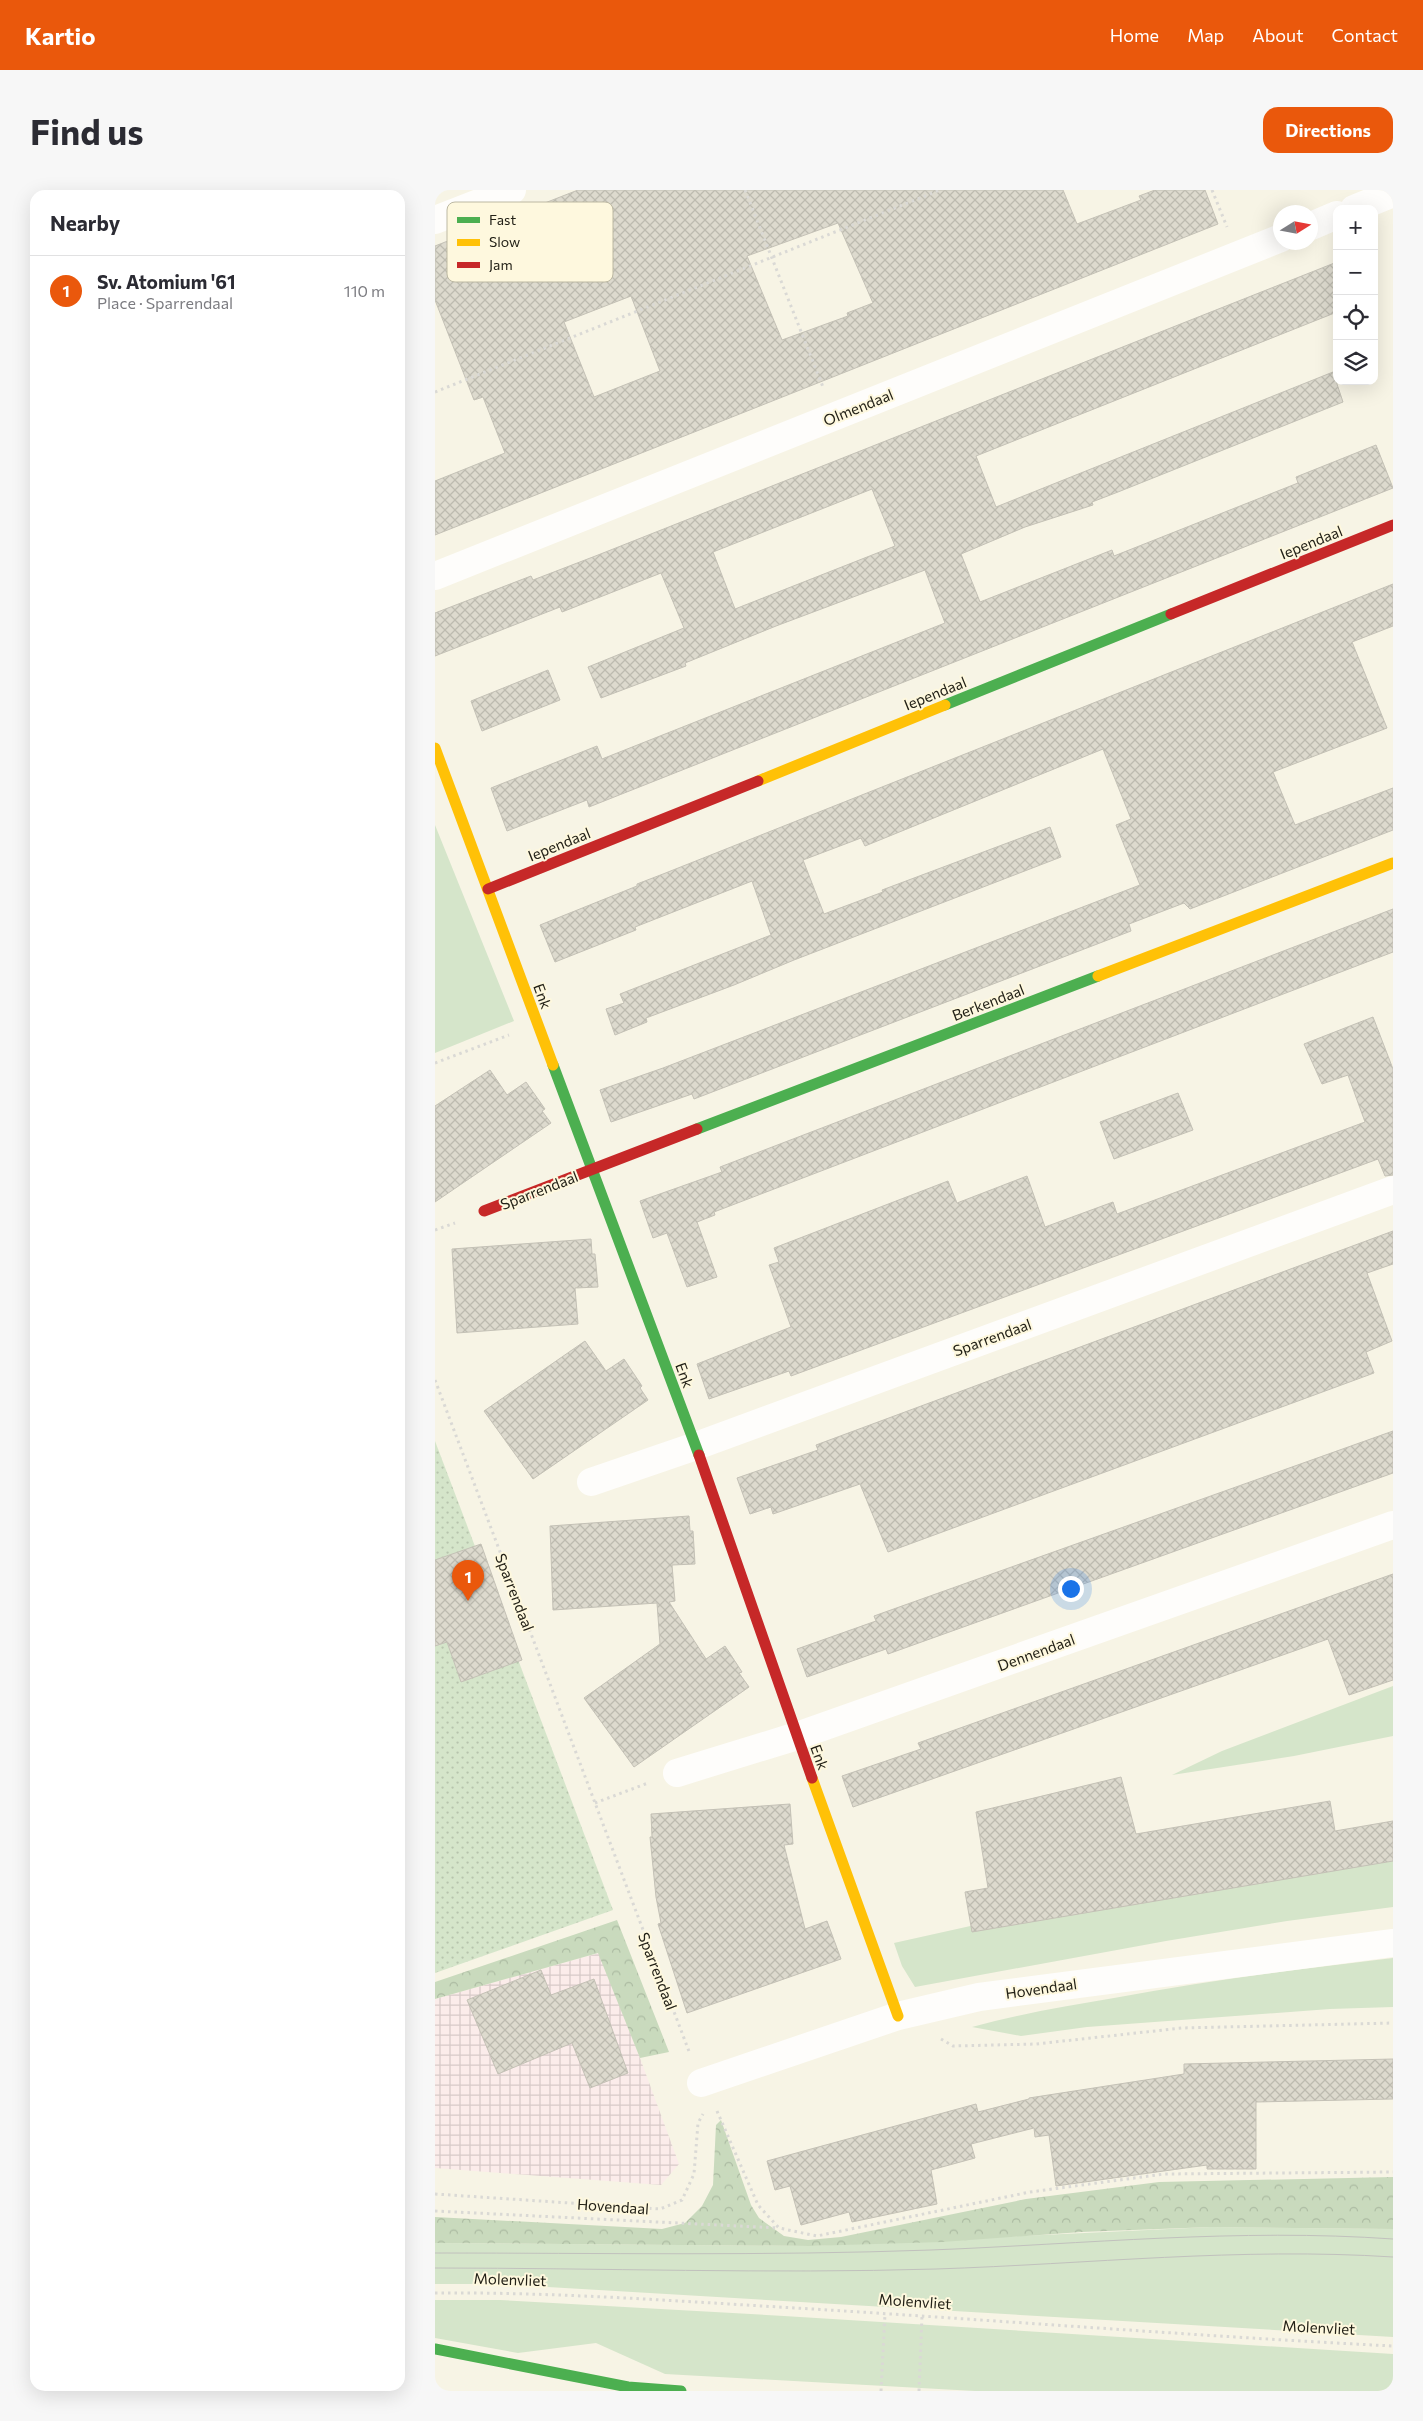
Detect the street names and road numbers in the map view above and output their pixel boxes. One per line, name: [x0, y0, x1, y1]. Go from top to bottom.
street label: Olmendaal: [820, 385, 896, 429]
street label: Iependaal: [1277, 521, 1345, 563]
street label: Iependaal: [901, 672, 969, 714]
street label: Iependaal: [525, 823, 593, 865]
street label: Berkendaal: [949, 980, 1027, 1024]
street label: Enk: [530, 981, 556, 1011]
street label: Sparrendaal: [498, 1167, 580, 1213]
street label: Sparrendaal: [950, 1315, 1034, 1359]
street label: Enk: [672, 1360, 698, 1390]
street label: Sparrendaal: [492, 1551, 538, 1633]
street label: Dennendaal: [995, 1630, 1077, 1674]
street label: Enk: [807, 1742, 833, 1772]
street label: Sparrendaal: [635, 1930, 681, 2012]
street label: Hovendaal: [1004, 1974, 1078, 2002]
street label: Hovendaal: [576, 2195, 650, 2217]
street label: Molenvliet: [473, 2269, 547, 2289]
street label: Molenvliet: [878, 2289, 952, 2313]
street label: Molenvliet: [1282, 2316, 1356, 2338]

